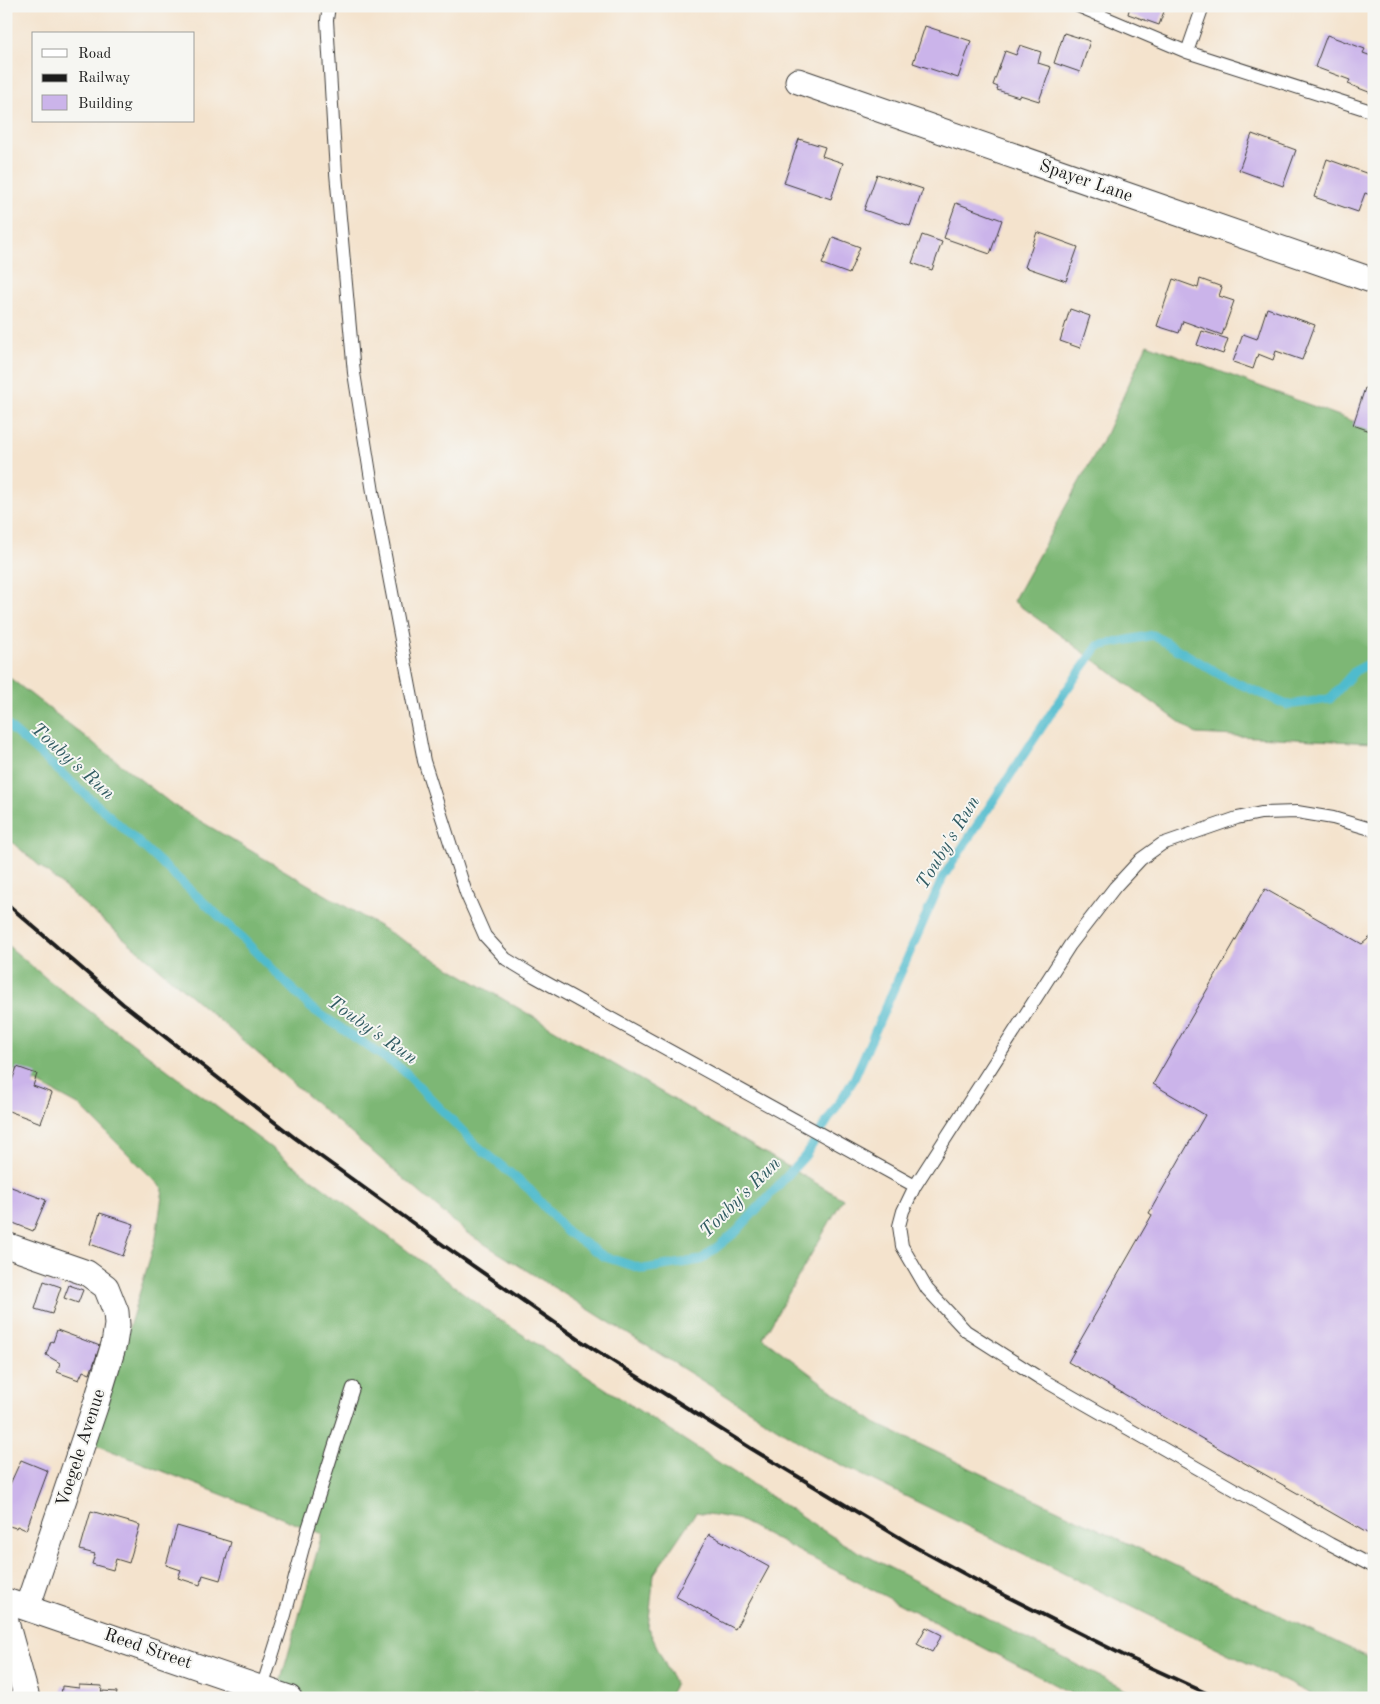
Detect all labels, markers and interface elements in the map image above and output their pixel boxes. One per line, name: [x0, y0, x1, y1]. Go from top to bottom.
legend: [32, 32, 195, 122]
text: Road: [78, 47, 112, 62]
text: Railway: [78, 71, 131, 86]
text: Building: [78, 97, 133, 112]
street label: Spayer Lane: [1037, 157, 1135, 205]
water label: Touby's Run: [27, 720, 117, 804]
water label: Touby's Run: [914, 793, 984, 893]
water label: Touby's Run: [324, 993, 421, 1069]
water label: Touby's Run: [697, 1154, 785, 1242]
street label: Voegele Avenue: [53, 1387, 109, 1509]
street label: Reed Street: [102, 1626, 194, 1672]

